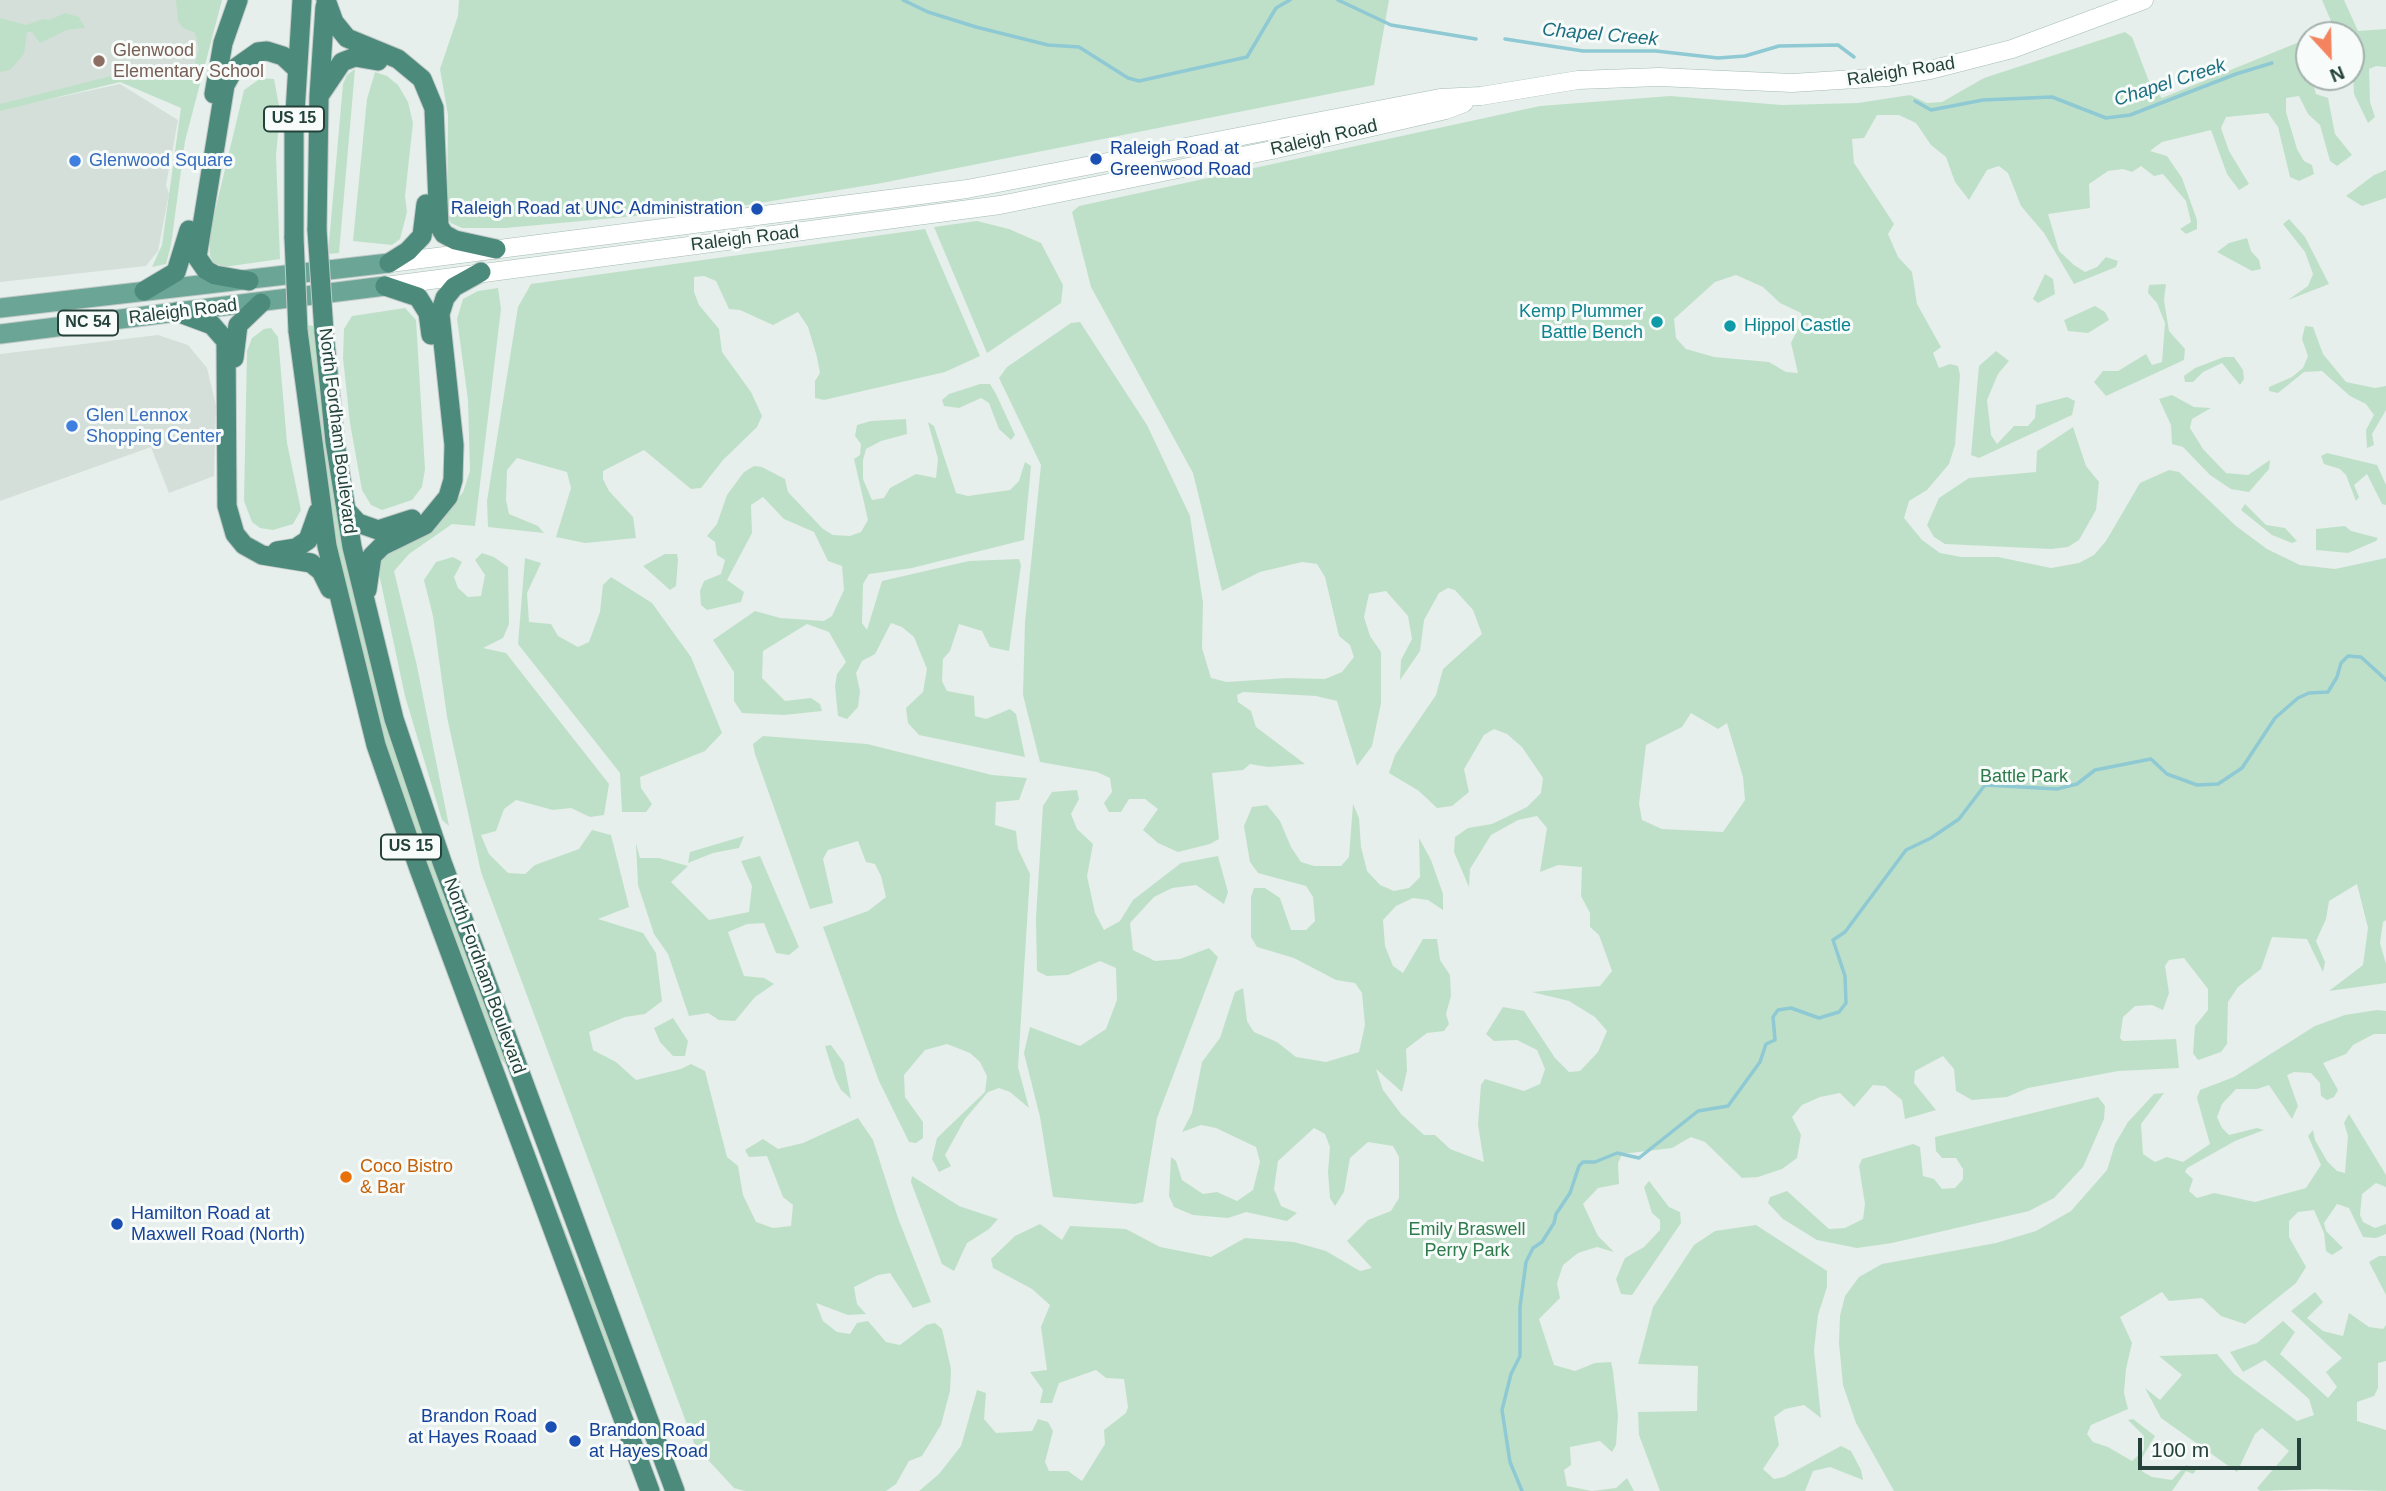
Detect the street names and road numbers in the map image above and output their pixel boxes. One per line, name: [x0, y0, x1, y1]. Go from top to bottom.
street label: Raleigh Road: [1845, 53, 1957, 91]
road number: US 15: [264, 106, 324, 132]
street label: Raleigh Road: [1268, 115, 1380, 161]
street label: Raleigh Road: [690, 222, 800, 256]
street label: Raleigh Road: [128, 295, 238, 329]
road number: NC 54: [58, 310, 118, 336]
street label: North Fordham Boulevard: [314, 327, 360, 535]
road number: US 15: [381, 834, 441, 860]
street label: North Fordham Boulevard: [438, 875, 530, 1077]

